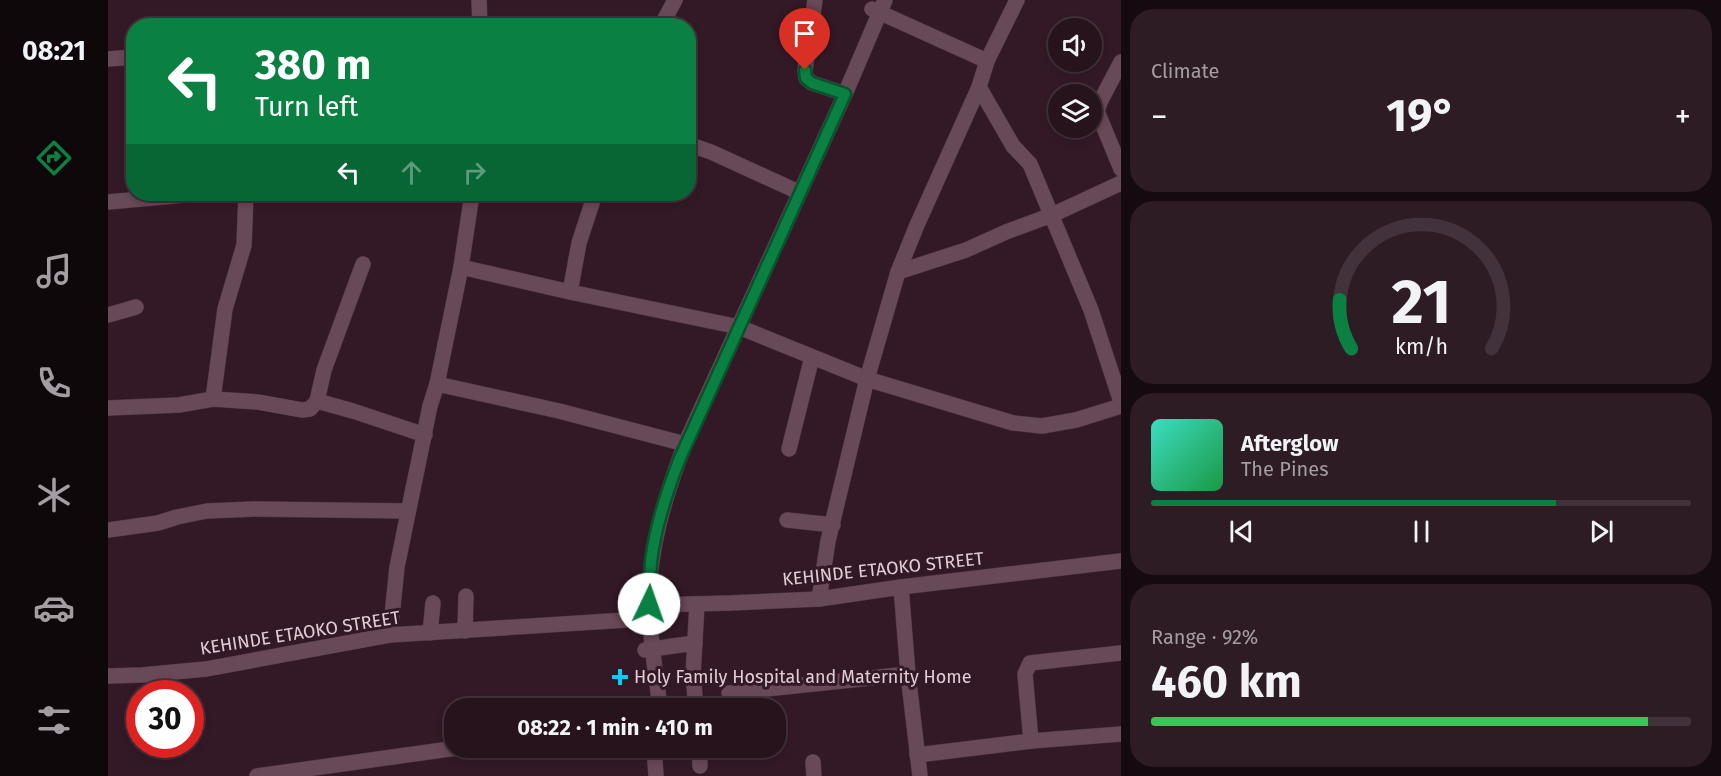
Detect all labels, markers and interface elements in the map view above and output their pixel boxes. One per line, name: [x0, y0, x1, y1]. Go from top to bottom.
pin: [779, 8, 830, 70]
icon: arrive: [788, 17, 821, 50]
map controls: [1048, 18, 1102, 138]
button: sound: [1048, 18, 1102, 72]
text: 08:21: [22, 35, 86, 67]
text: 380 m: [255, 40, 371, 90]
icon: left: [156, 42, 234, 120]
text: Climate: [1151, 59, 1219, 83]
button: layers: [1048, 84, 1102, 138]
text: 19°: [1386, 89, 1456, 143]
text: Turn left: [255, 91, 358, 123]
text: −: [1151, 97, 1168, 137]
text: +: [1675, 97, 1691, 137]
icon: directions: [33, 137, 75, 179]
icon: left: [332, 156, 365, 189]
icon: ahead: [395, 156, 428, 189]
icon: right: [458, 156, 491, 189]
icon: music: [33, 250, 75, 292]
text: 21: [1391, 265, 1451, 340]
text: km/h: [1394, 335, 1448, 361]
icon: phone: [33, 362, 75, 404]
text: Afterglow: [1241, 430, 1338, 457]
text: The Pines: [1241, 457, 1328, 481]
icon: climate: [33, 474, 75, 516]
icon: previous: [1225, 515, 1258, 548]
icon: pause: [1405, 515, 1438, 548]
icon: next: [1585, 515, 1618, 548]
street label: KEHINDE ETAOKO STREET: [781, 547, 986, 591]
position arrow: [617, 572, 681, 636]
icon: car: [33, 587, 75, 629]
street label: KEHINDE ETAOKO STREET: [198, 606, 402, 660]
text: Range · 92%: [1151, 625, 1258, 649]
text: 460 km: [1151, 655, 1302, 709]
place label: Holy Family Hospital and Maternity Home: [634, 666, 972, 688]
marker: Holy Family Hospital and Maternity Home: [611, 668, 629, 686]
speed limit sign: 30: [126, 680, 204, 758]
icon: filters: [33, 699, 75, 741]
text: 08:22 · 1 min · 410 m: [517, 714, 713, 741]

